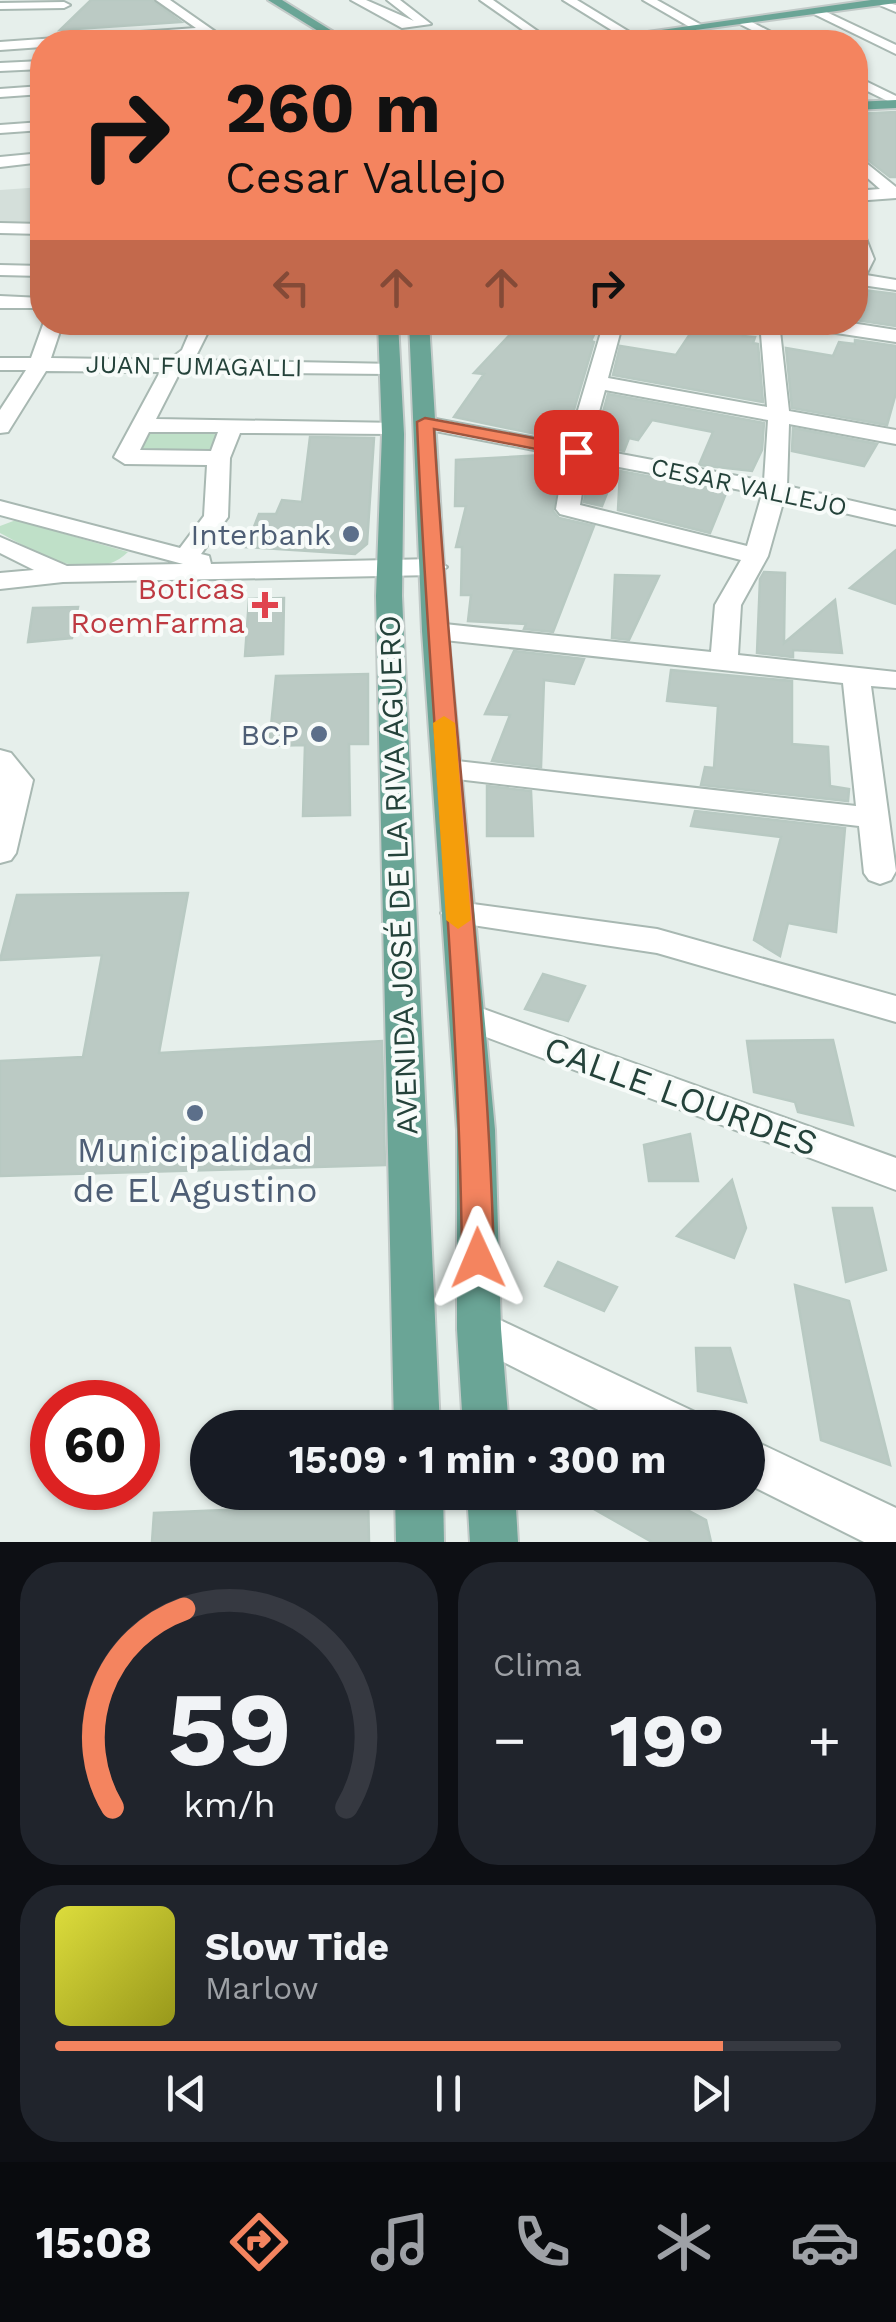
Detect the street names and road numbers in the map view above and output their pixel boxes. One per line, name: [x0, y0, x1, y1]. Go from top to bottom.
street label: JUAN FUMAGALLI: [85, 350, 303, 382]
street label: CESAR VALLEJO: [648, 452, 850, 522]
street label: AVENIDA JOSÉ DE LA RIVA AGUERO: [371, 615, 425, 1135]
street label: CALLE LOURDES: [539, 1027, 823, 1165]

